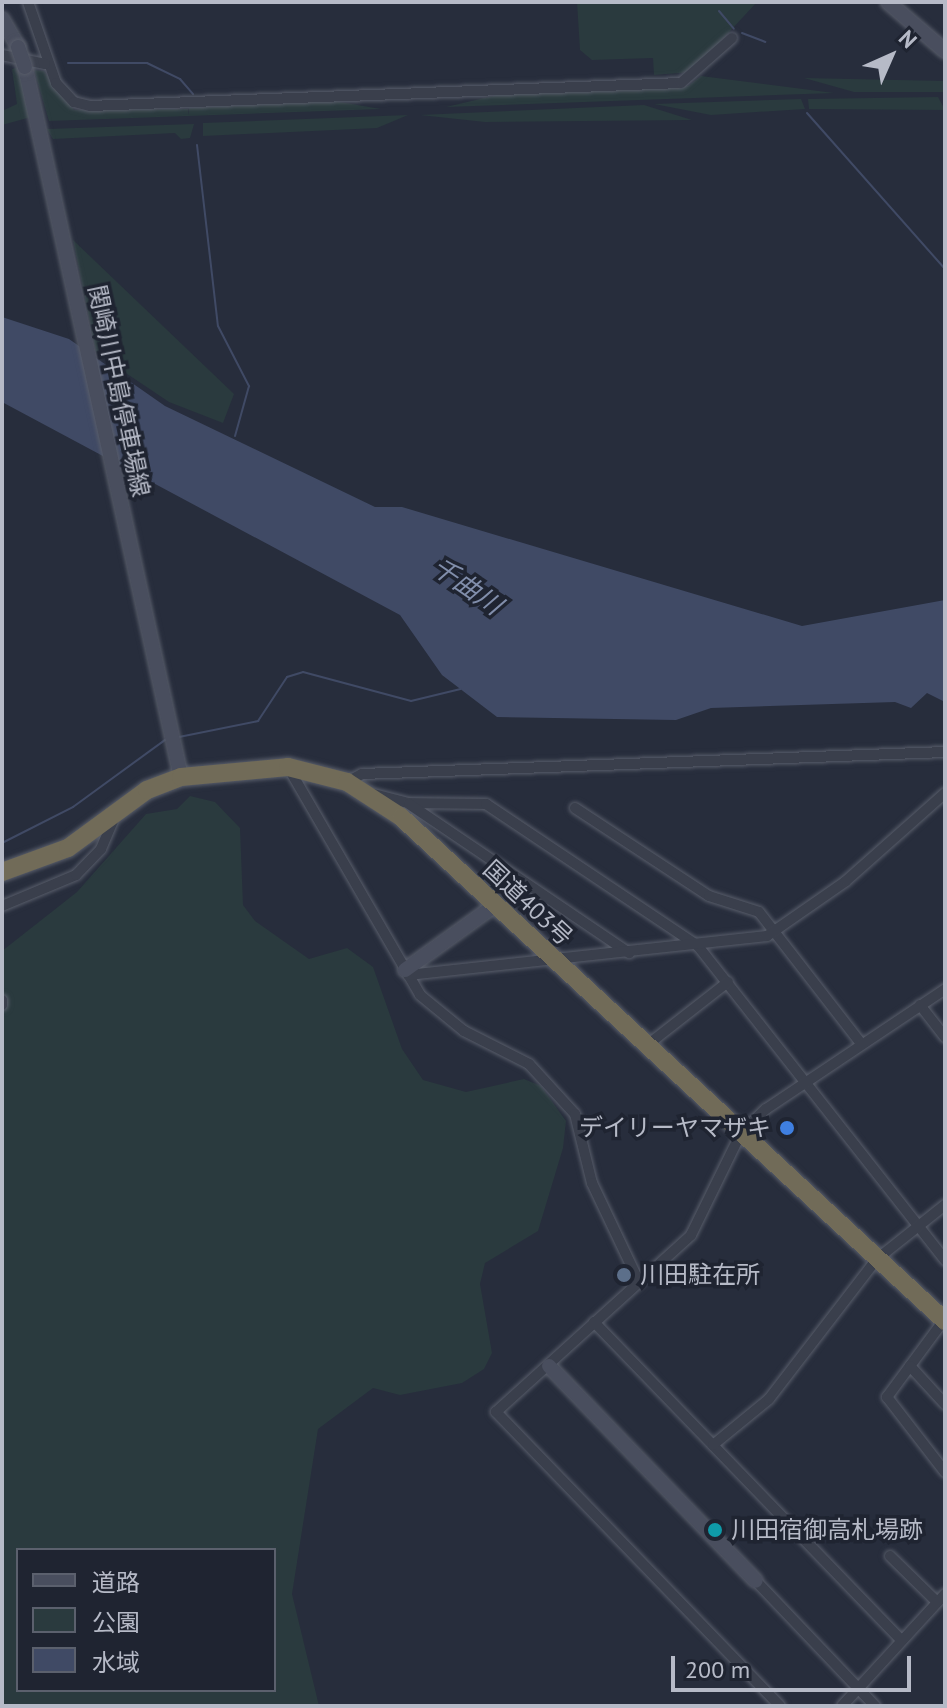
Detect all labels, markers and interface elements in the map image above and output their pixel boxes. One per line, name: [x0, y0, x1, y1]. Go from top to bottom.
north arrow: [851, 16, 931, 96]
text: N: [893, 24, 923, 54]
street label: 関崎川中島停車場線: [82, 282, 156, 500]
water label: 千曲川: [426, 551, 508, 621]
street label: 国道403号: [478, 855, 578, 951]
place label: デイリーヤマザキ: [579, 1114, 771, 1142]
marker: デイリーヤマザキ: [778, 1119, 796, 1137]
place label: 川田駐在所: [640, 1261, 760, 1289]
marker: 川田駐在所: [615, 1266, 633, 1284]
place label: 川田宿御高札場跡: [731, 1516, 923, 1544]
marker: 川田宿御高札場跡: [706, 1521, 724, 1539]
legend: [16, 1548, 276, 1692]
text: 道路: [92, 1567, 140, 1598]
text: 公園: [92, 1607, 140, 1638]
scale bar: [675, 1640, 915, 1690]
text: 水域: [92, 1647, 140, 1678]
text: 200 m: [685, 1654, 750, 1685]

